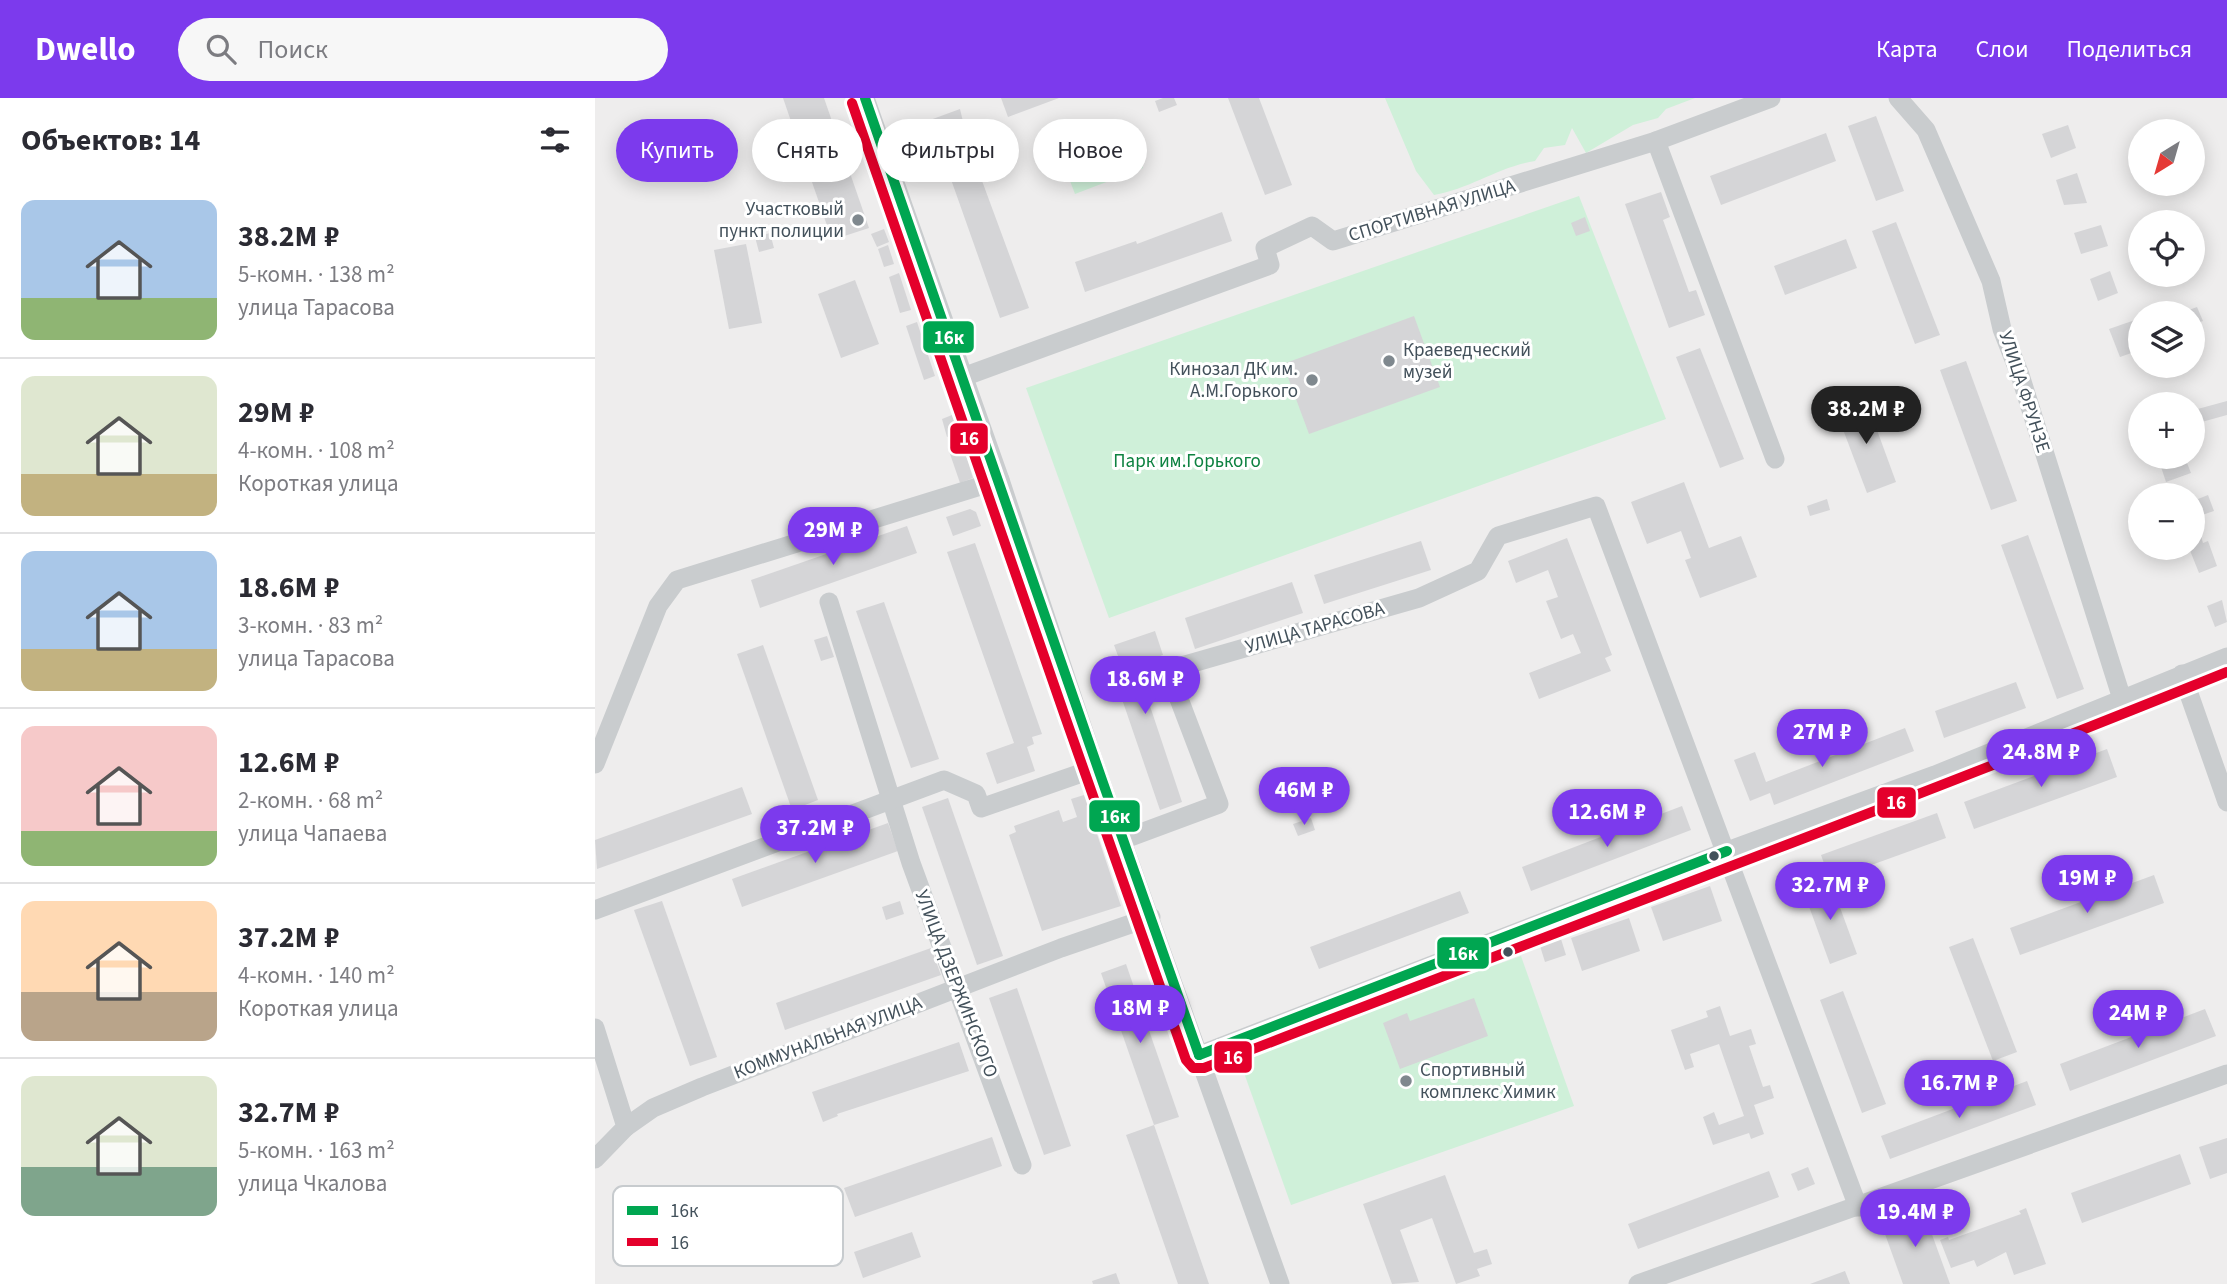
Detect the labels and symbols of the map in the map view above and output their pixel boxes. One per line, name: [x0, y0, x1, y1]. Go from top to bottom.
north arrow: [2128, 119, 2205, 196]
street label: СПОРТИВНАЯ УЛИЦА: [1345, 173, 1519, 249]
place label: Участковый пункт полиции: [719, 196, 844, 245]
marker: Участковый пункт полиции: [850, 212, 866, 228]
line badge: 16к: [922, 320, 975, 354]
text: 16к: [934, 325, 965, 352]
street label: УЛИЦА ФРУНЗЕ: [1992, 328, 2056, 456]
place label: Краеведческий музей: [1403, 337, 1531, 386]
marker: Краеведческий музей: [1381, 353, 1397, 369]
place label: Кинозал ДК им. А.М.Горького: [1169, 356, 1298, 405]
marker: Кинозал ДК им. А.М.Горького: [1304, 372, 1320, 388]
pin: 38.2M ₽: [1801, 386, 1931, 446]
line badge: 16: [949, 422, 989, 455]
text: 16: [959, 426, 979, 453]
park label: Парк им.Горького: [1113, 448, 1261, 475]
pin: 29M ₽: [784, 508, 882, 567]
street label: УЛИЦА ТАРАСОВА: [1242, 595, 1388, 661]
pin: 18.6M ₽: [1080, 656, 1210, 716]
pin: 27M ₽: [1773, 710, 1871, 769]
pin: 24.8M ₽: [1976, 730, 2106, 789]
pin: 46M ₽: [1255, 768, 1353, 827]
line badge: 16: [1876, 786, 1917, 819]
pin: 12.6M ₽: [1542, 790, 1672, 849]
text: 16: [1886, 790, 1906, 817]
line badge: 16к: [1088, 799, 1141, 833]
text: 16к: [1100, 804, 1131, 831]
pin: 37.2M ₽: [750, 806, 880, 865]
unlabelled marker: [1707, 849, 1721, 863]
pin: 19M ₽: [2038, 856, 2136, 915]
pin: 32.7M ₽: [1765, 862, 1895, 922]
street label: УЛИЦА ДЗЕРЖИНСКОГО: [908, 886, 1004, 1082]
line badge: 16к: [1436, 936, 1490, 970]
text: 16к: [1448, 941, 1479, 968]
unlabelled marker: [1501, 945, 1515, 959]
pin: 18M ₽: [1091, 986, 1189, 1045]
street label: КОММУНАЛЬНАЯ УЛИЦА: [730, 989, 927, 1086]
pin: 24M ₽: [2089, 990, 2187, 1050]
line badge: 16: [1213, 1040, 1253, 1074]
text: 16: [1223, 1045, 1243, 1072]
place label: Спортивный комплекс Химик: [1420, 1057, 1556, 1106]
pin: 16.7M ₽: [1894, 1060, 2024, 1120]
marker: Спортивный комплекс Химик: [1398, 1073, 1414, 1089]
legend: [613, 1186, 843, 1266]
pin: 19.4M ₽: [1850, 1190, 1980, 1249]
text: 16к: [670, 1198, 699, 1225]
text: 16: [670, 1230, 689, 1257]

